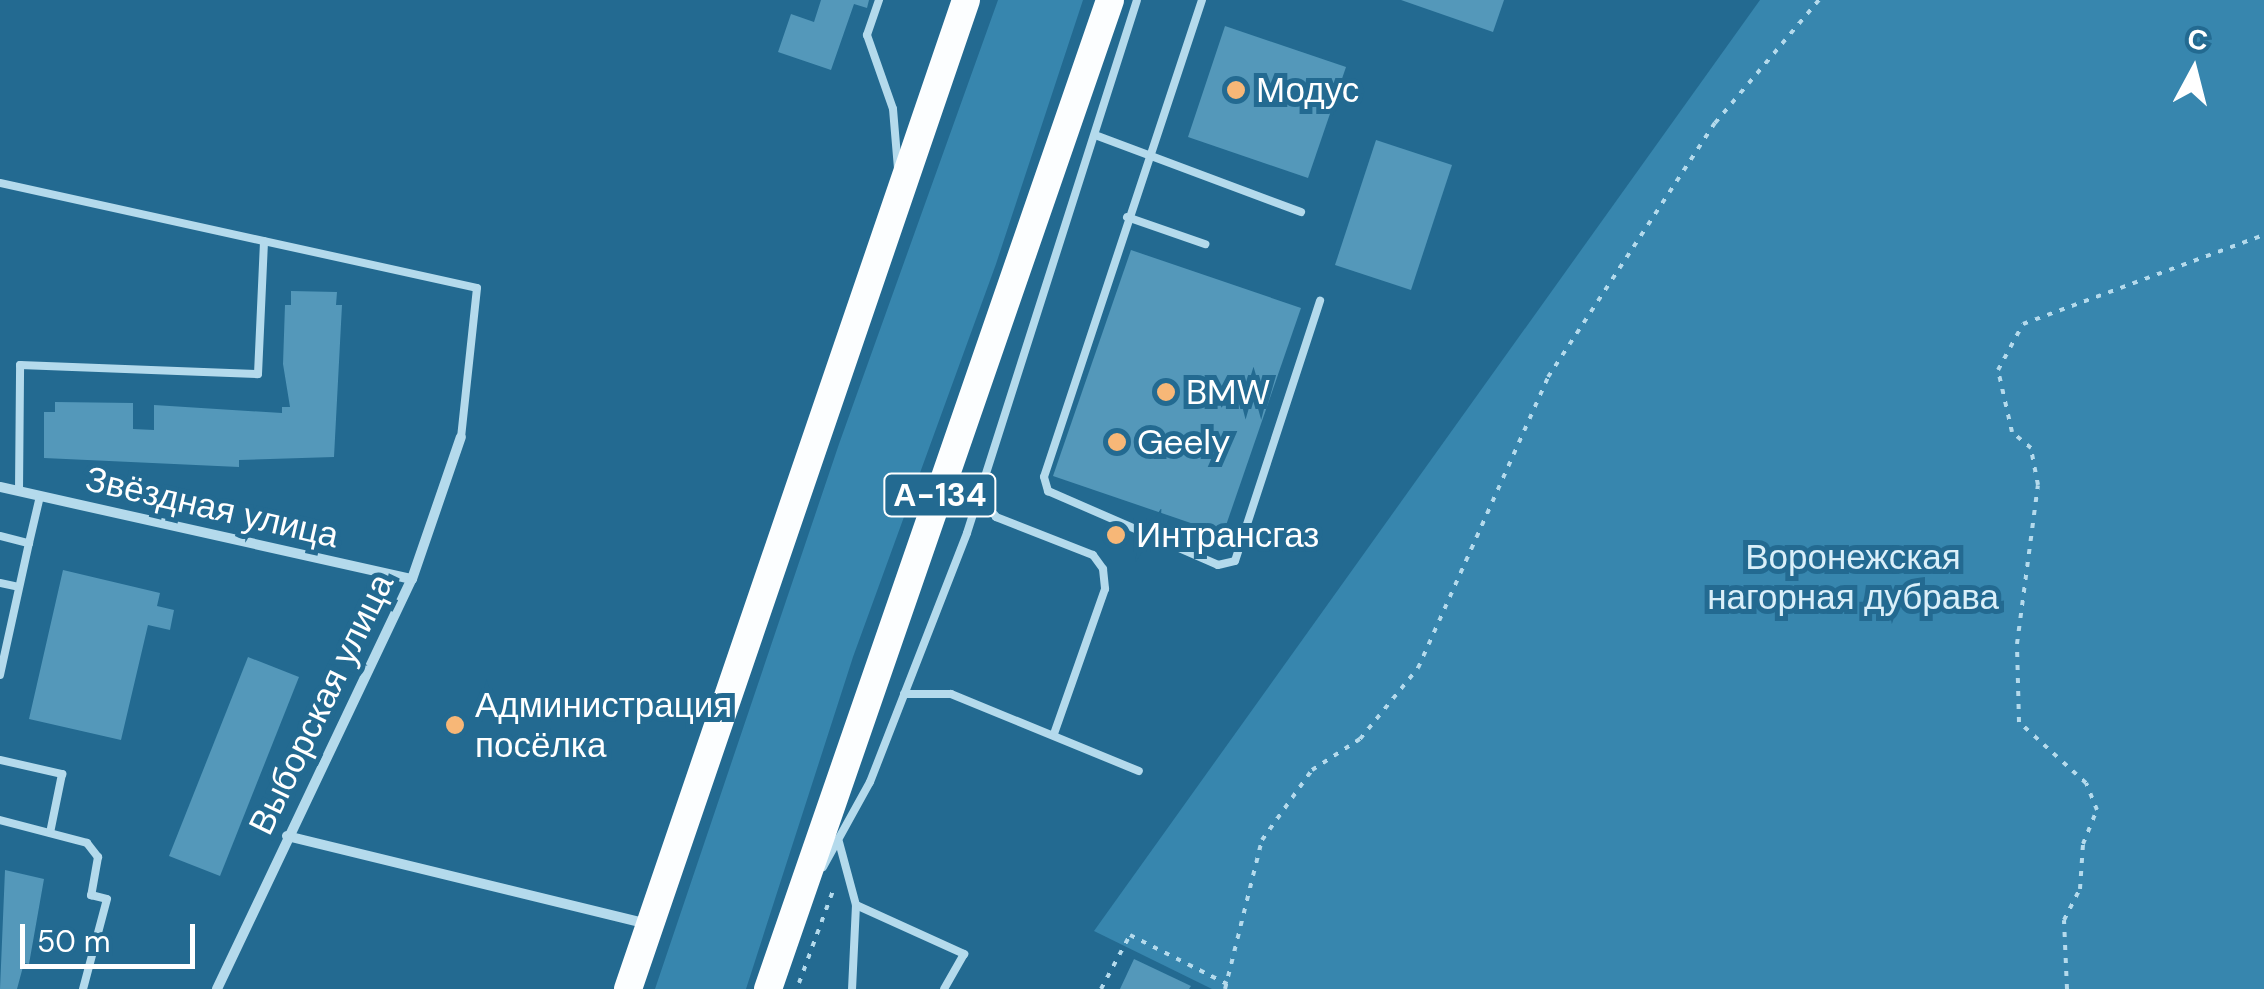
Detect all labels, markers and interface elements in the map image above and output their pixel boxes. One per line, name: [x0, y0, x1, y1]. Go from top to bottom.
north arrow: [2144, 20, 2244, 120]
text: С: [2185, 20, 2210, 59]
place label: Модус: [1256, 69, 1359, 111]
marker: Модус: [1225, 79, 1247, 101]
place label: BMW: [1186, 371, 1270, 413]
marker: BMW: [1155, 381, 1177, 403]
place label: Geely: [1137, 421, 1231, 463]
marker: Geely: [1106, 431, 1128, 453]
street label: Звёздная улица: [81, 458, 343, 556]
road number: А-134: [882, 468, 998, 522]
place label: Интрансгаз: [1136, 514, 1319, 556]
marker: Интрансгаз: [1105, 524, 1127, 546]
park label: Воронежская нагорная дубрава: [1707, 536, 1999, 618]
street label: Выборская улица: [240, 567, 402, 841]
place label: Администрация посёлка: [475, 684, 732, 766]
marker: Администрация посёлка: [444, 714, 466, 736]
scale bar: [25, 904, 200, 966]
text: 50 m: [37, 922, 111, 961]

